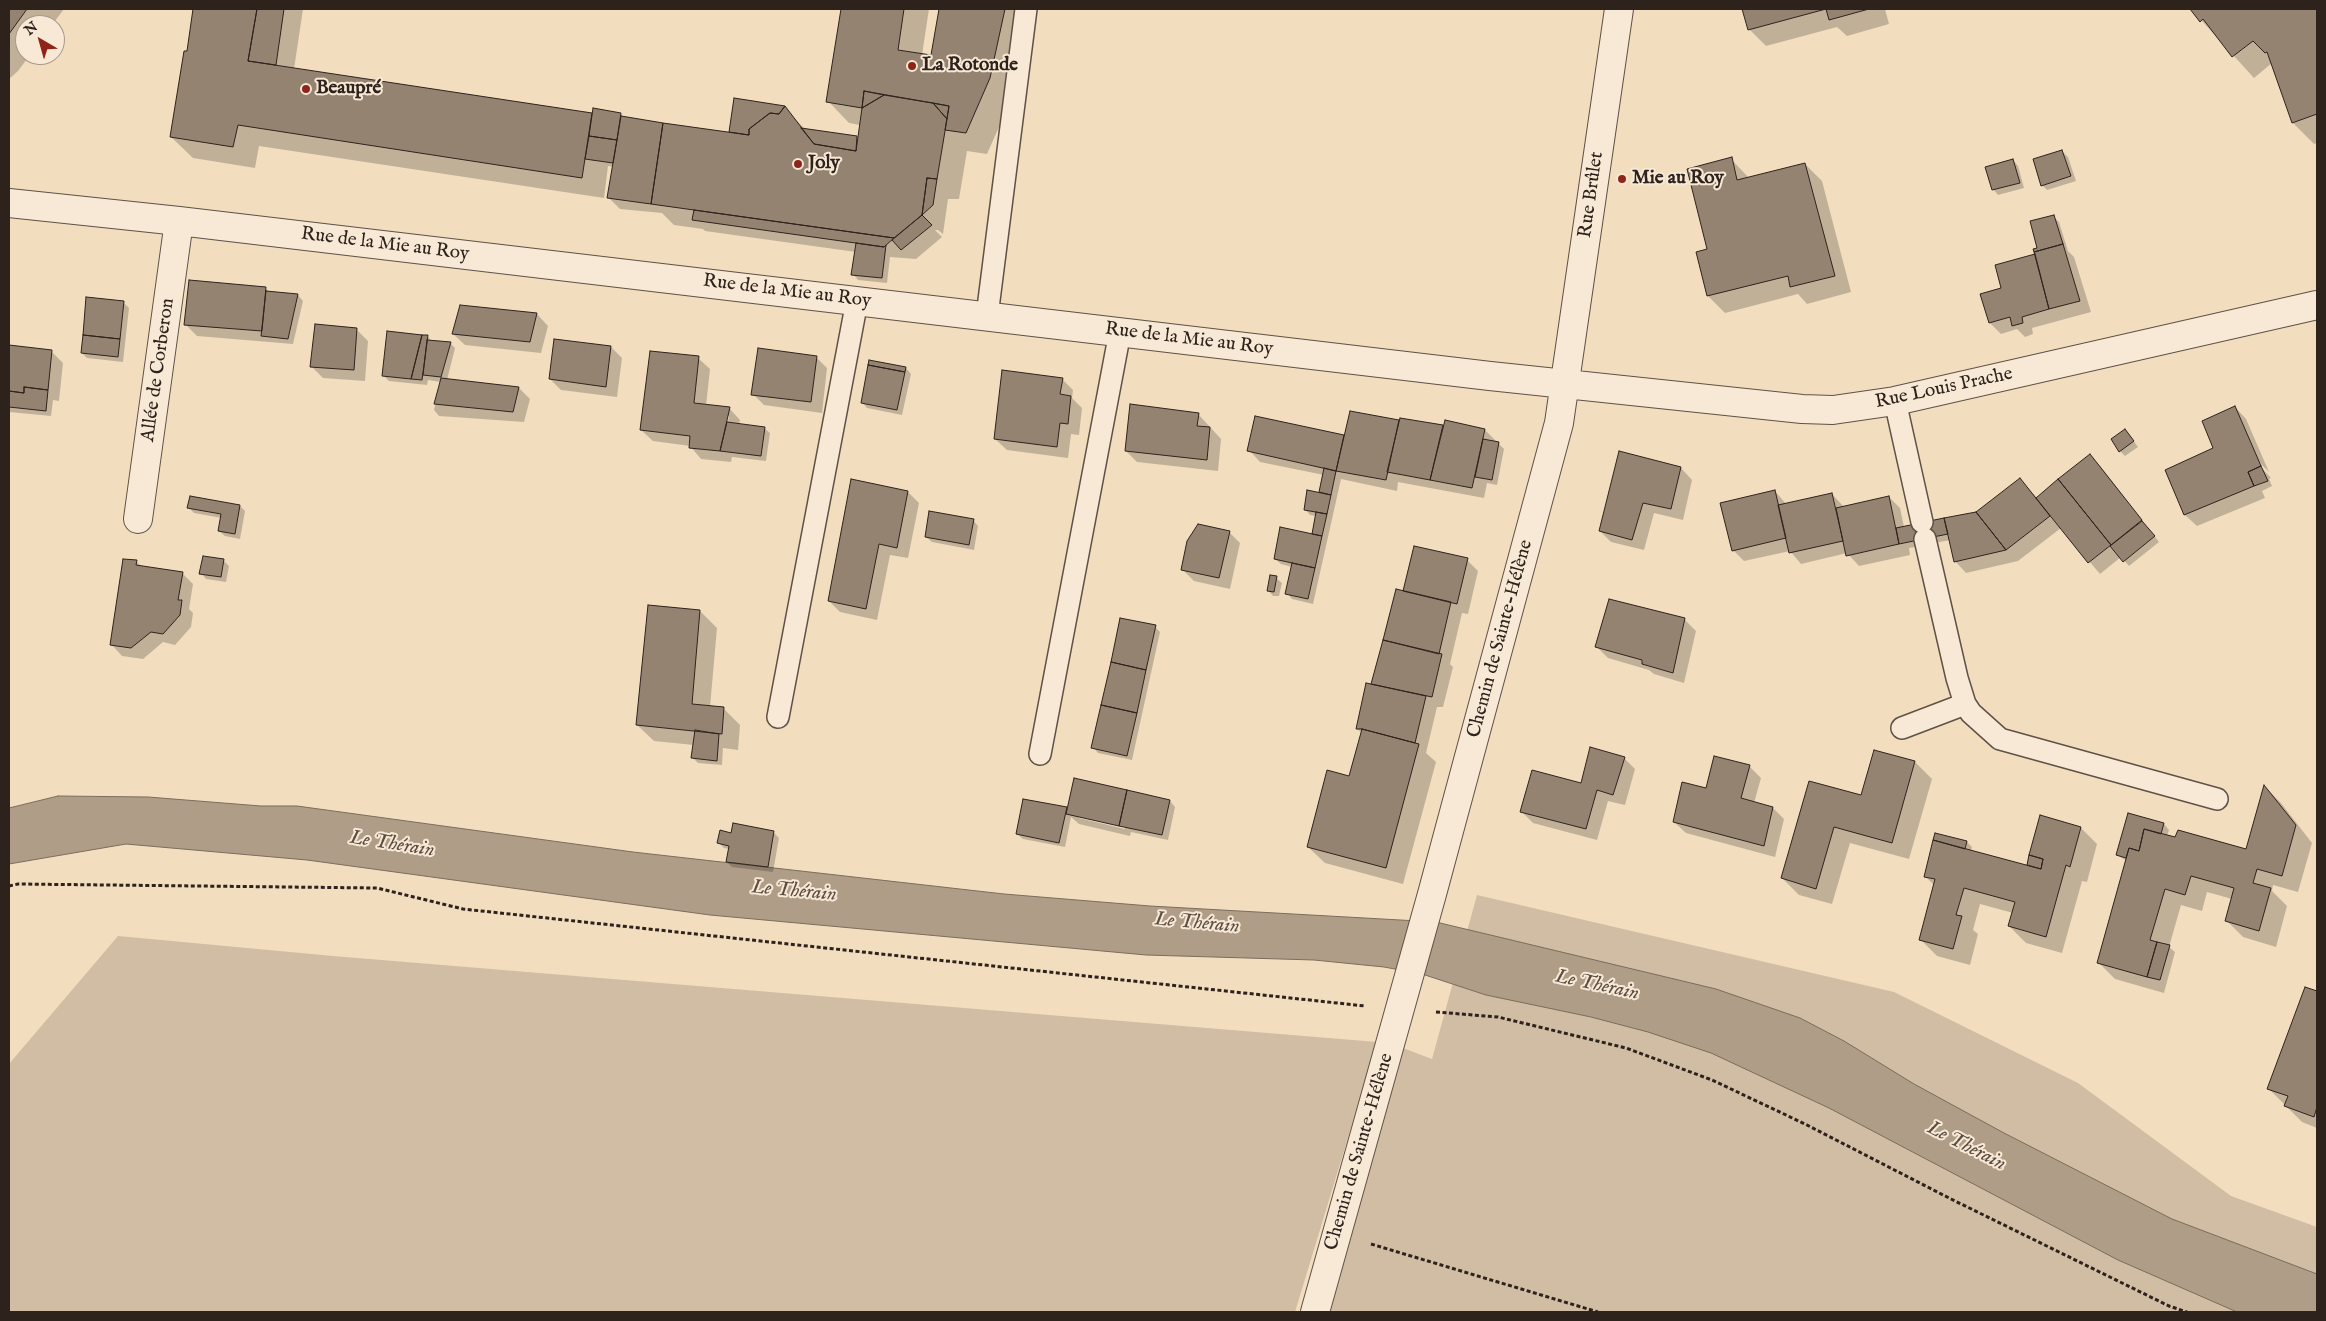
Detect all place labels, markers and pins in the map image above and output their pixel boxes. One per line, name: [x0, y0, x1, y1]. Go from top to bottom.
place label: La Rotonde: [922, 55, 1018, 77]
marker: La Rotonde: [906, 60, 918, 72]
place label: Beaupré: [316, 78, 381, 100]
marker: Beaupré: [300, 83, 312, 95]
place label: Joly: [808, 153, 840, 175]
marker: Joly: [792, 158, 804, 170]
place label: Mie au Roy: [1632, 168, 1724, 190]
marker: Mie au Roy: [1616, 173, 1628, 185]

